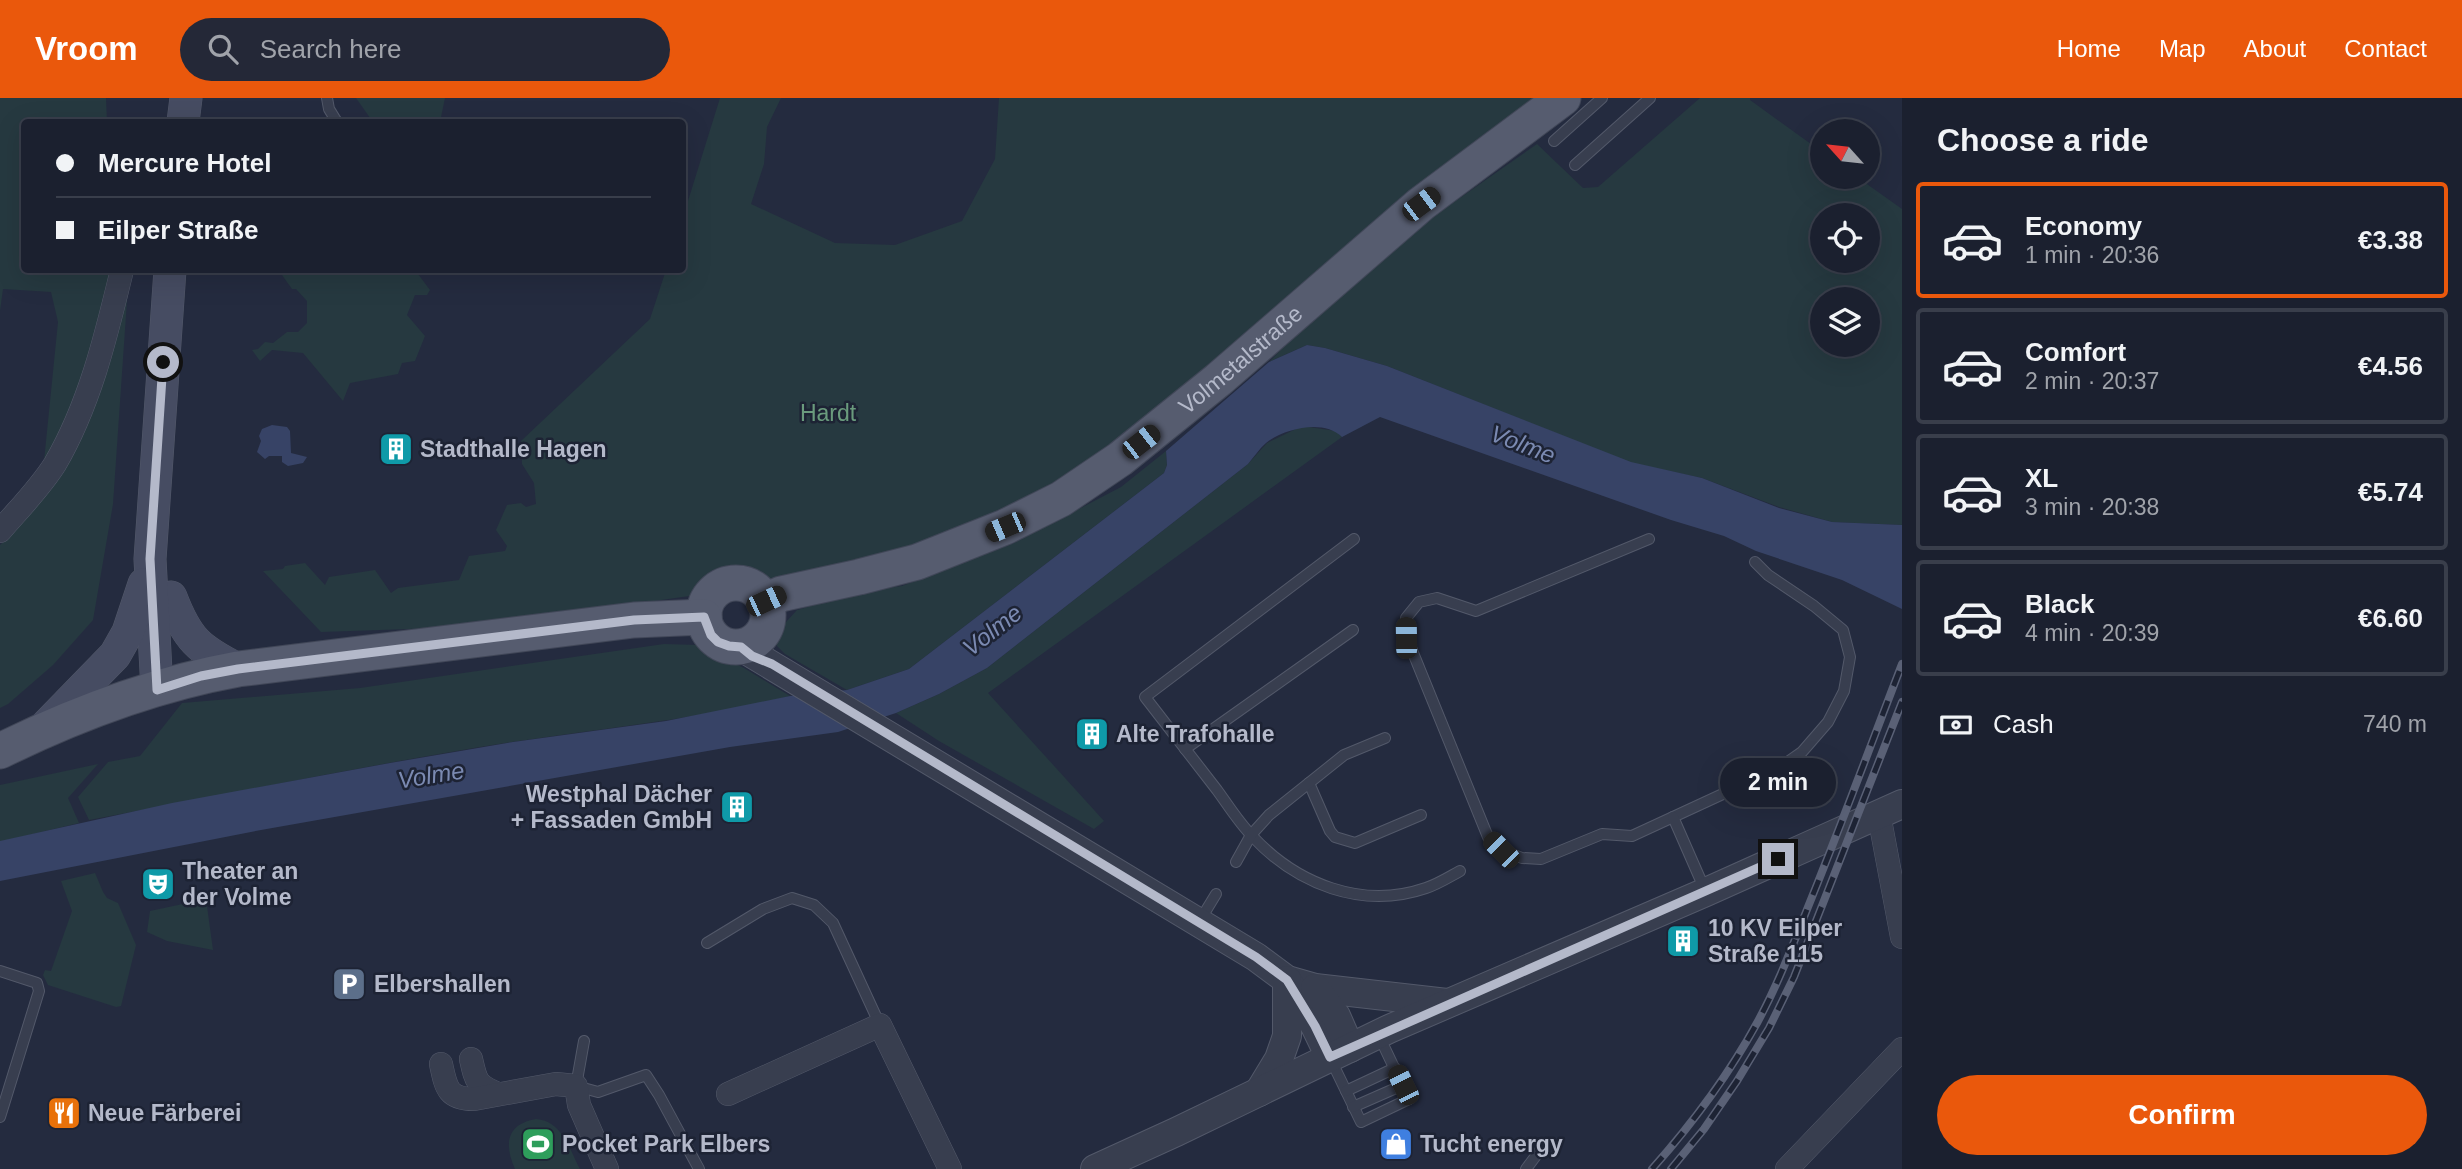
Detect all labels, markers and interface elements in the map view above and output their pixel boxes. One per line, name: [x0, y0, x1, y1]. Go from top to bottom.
search box: [180, 18, 670, 81]
text: Vroom: [35, 30, 138, 67]
icon: search: [204, 30, 242, 68]
text: Search here: [260, 34, 401, 64]
text: Home: [2057, 35, 2121, 62]
text: Map: [2159, 35, 2206, 62]
text: About: [2244, 35, 2306, 62]
text: Contact: [2344, 35, 2427, 62]
north arrow: [1810, 119, 1880, 189]
map controls: [1810, 119, 1880, 357]
text: Choose a ride: [1937, 122, 2149, 158]
text: Mercure Hotel: [98, 148, 271, 178]
car: [1398, 183, 1445, 225]
button: locate: [1810, 203, 1880, 273]
icon: car: [1941, 209, 2004, 272]
text: Economy: [2025, 211, 2142, 241]
text: Eilper Straße: [98, 215, 258, 245]
text: €3.38: [2358, 225, 2423, 255]
text: 1 min · 20:36: [2025, 242, 2159, 268]
button: layers: [1810, 287, 1880, 357]
street label: Volmetalstraße: [1174, 300, 1307, 419]
icon: car: [1941, 335, 2004, 398]
text: Comfort: [2025, 337, 2126, 367]
route start: [147, 346, 179, 378]
text: €4.56: [2358, 351, 2423, 381]
text: 2 min · 20:37: [2025, 368, 2159, 394]
park label: Hardt: [800, 400, 857, 426]
water label: Volme: [1487, 419, 1559, 469]
car: [1118, 421, 1165, 463]
building icon: Stadthalle Hagen: [377, 430, 415, 468]
place label: Stadthalle Hagen: [420, 436, 607, 462]
icon: car: [1941, 461, 2004, 524]
text: XL: [2025, 463, 2058, 493]
text: €5.74: [2358, 477, 2423, 507]
text: 3 min · 20:38: [2025, 494, 2159, 520]
car: [982, 509, 1029, 545]
car: [743, 583, 790, 619]
icon: car: [1941, 587, 2004, 650]
text: Black: [2025, 589, 2094, 619]
water label: Volme: [957, 599, 1027, 661]
text: €6.60: [2358, 603, 2423, 633]
car: [1396, 617, 1417, 659]
text: 4 min · 20:39: [2025, 620, 2159, 646]
icon: cash: [1937, 706, 1975, 744]
text: Cash: [1993, 709, 2054, 739]
text: 740 m: [2363, 711, 2427, 737]
building icon: Alte Trafohalle: [1073, 715, 1111, 753]
place label: Alte Trafohalle: [1116, 721, 1274, 747]
water label: Volme: [396, 756, 466, 794]
callout: 2 min: [1720, 758, 1836, 806]
text: 2 min: [1748, 769, 1808, 795]
place label: Westphal Dächer + Fassaden GmbH: [511, 781, 712, 833]
building icon: Westphal Dächer + Fassaden GmbH: [718, 788, 756, 826]
car: [1479, 828, 1524, 872]
route end: [1762, 843, 1794, 875]
place label: Theater an der Volme: [182, 858, 298, 910]
theatre icon: Theater an der Volme: [139, 865, 177, 903]
place label: 10 KV Eilper Straße 115: [1708, 915, 1842, 967]
building icon: 10 KV Eilper Straße 115: [1664, 922, 1702, 960]
parking icon: Elbershallen: [330, 965, 368, 1003]
place label: Elbershallen: [374, 971, 511, 997]
car: [1385, 1062, 1422, 1108]
button: Confirm: [1937, 1075, 2427, 1155]
restaurant icon: Neue Färberei: [45, 1094, 83, 1132]
place label: Neue Färberei: [88, 1100, 241, 1126]
sports icon: Pocket Park Elbers: [519, 1125, 557, 1163]
shop icon: Tucht energy: [1377, 1125, 1415, 1163]
place label: Pocket Park Elbers: [562, 1131, 770, 1157]
place label: Tucht energy: [1420, 1131, 1563, 1157]

